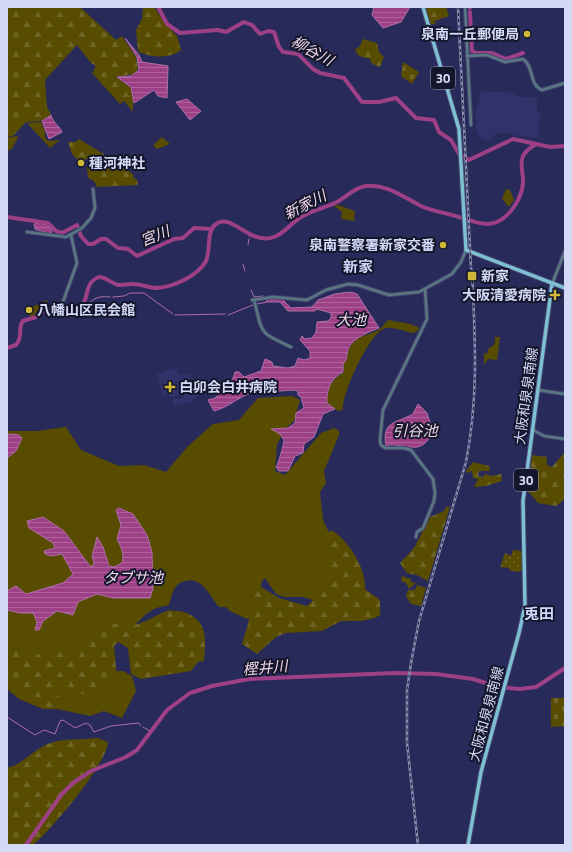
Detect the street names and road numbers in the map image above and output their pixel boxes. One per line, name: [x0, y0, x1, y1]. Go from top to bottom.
road number: 30: [431, 67, 455, 89]
street label: 大阪和泉泉南線: [508, 346, 543, 446]
road number: 30: [514, 469, 538, 491]
street label: 大阪和泉泉南線: [463, 664, 508, 764]

